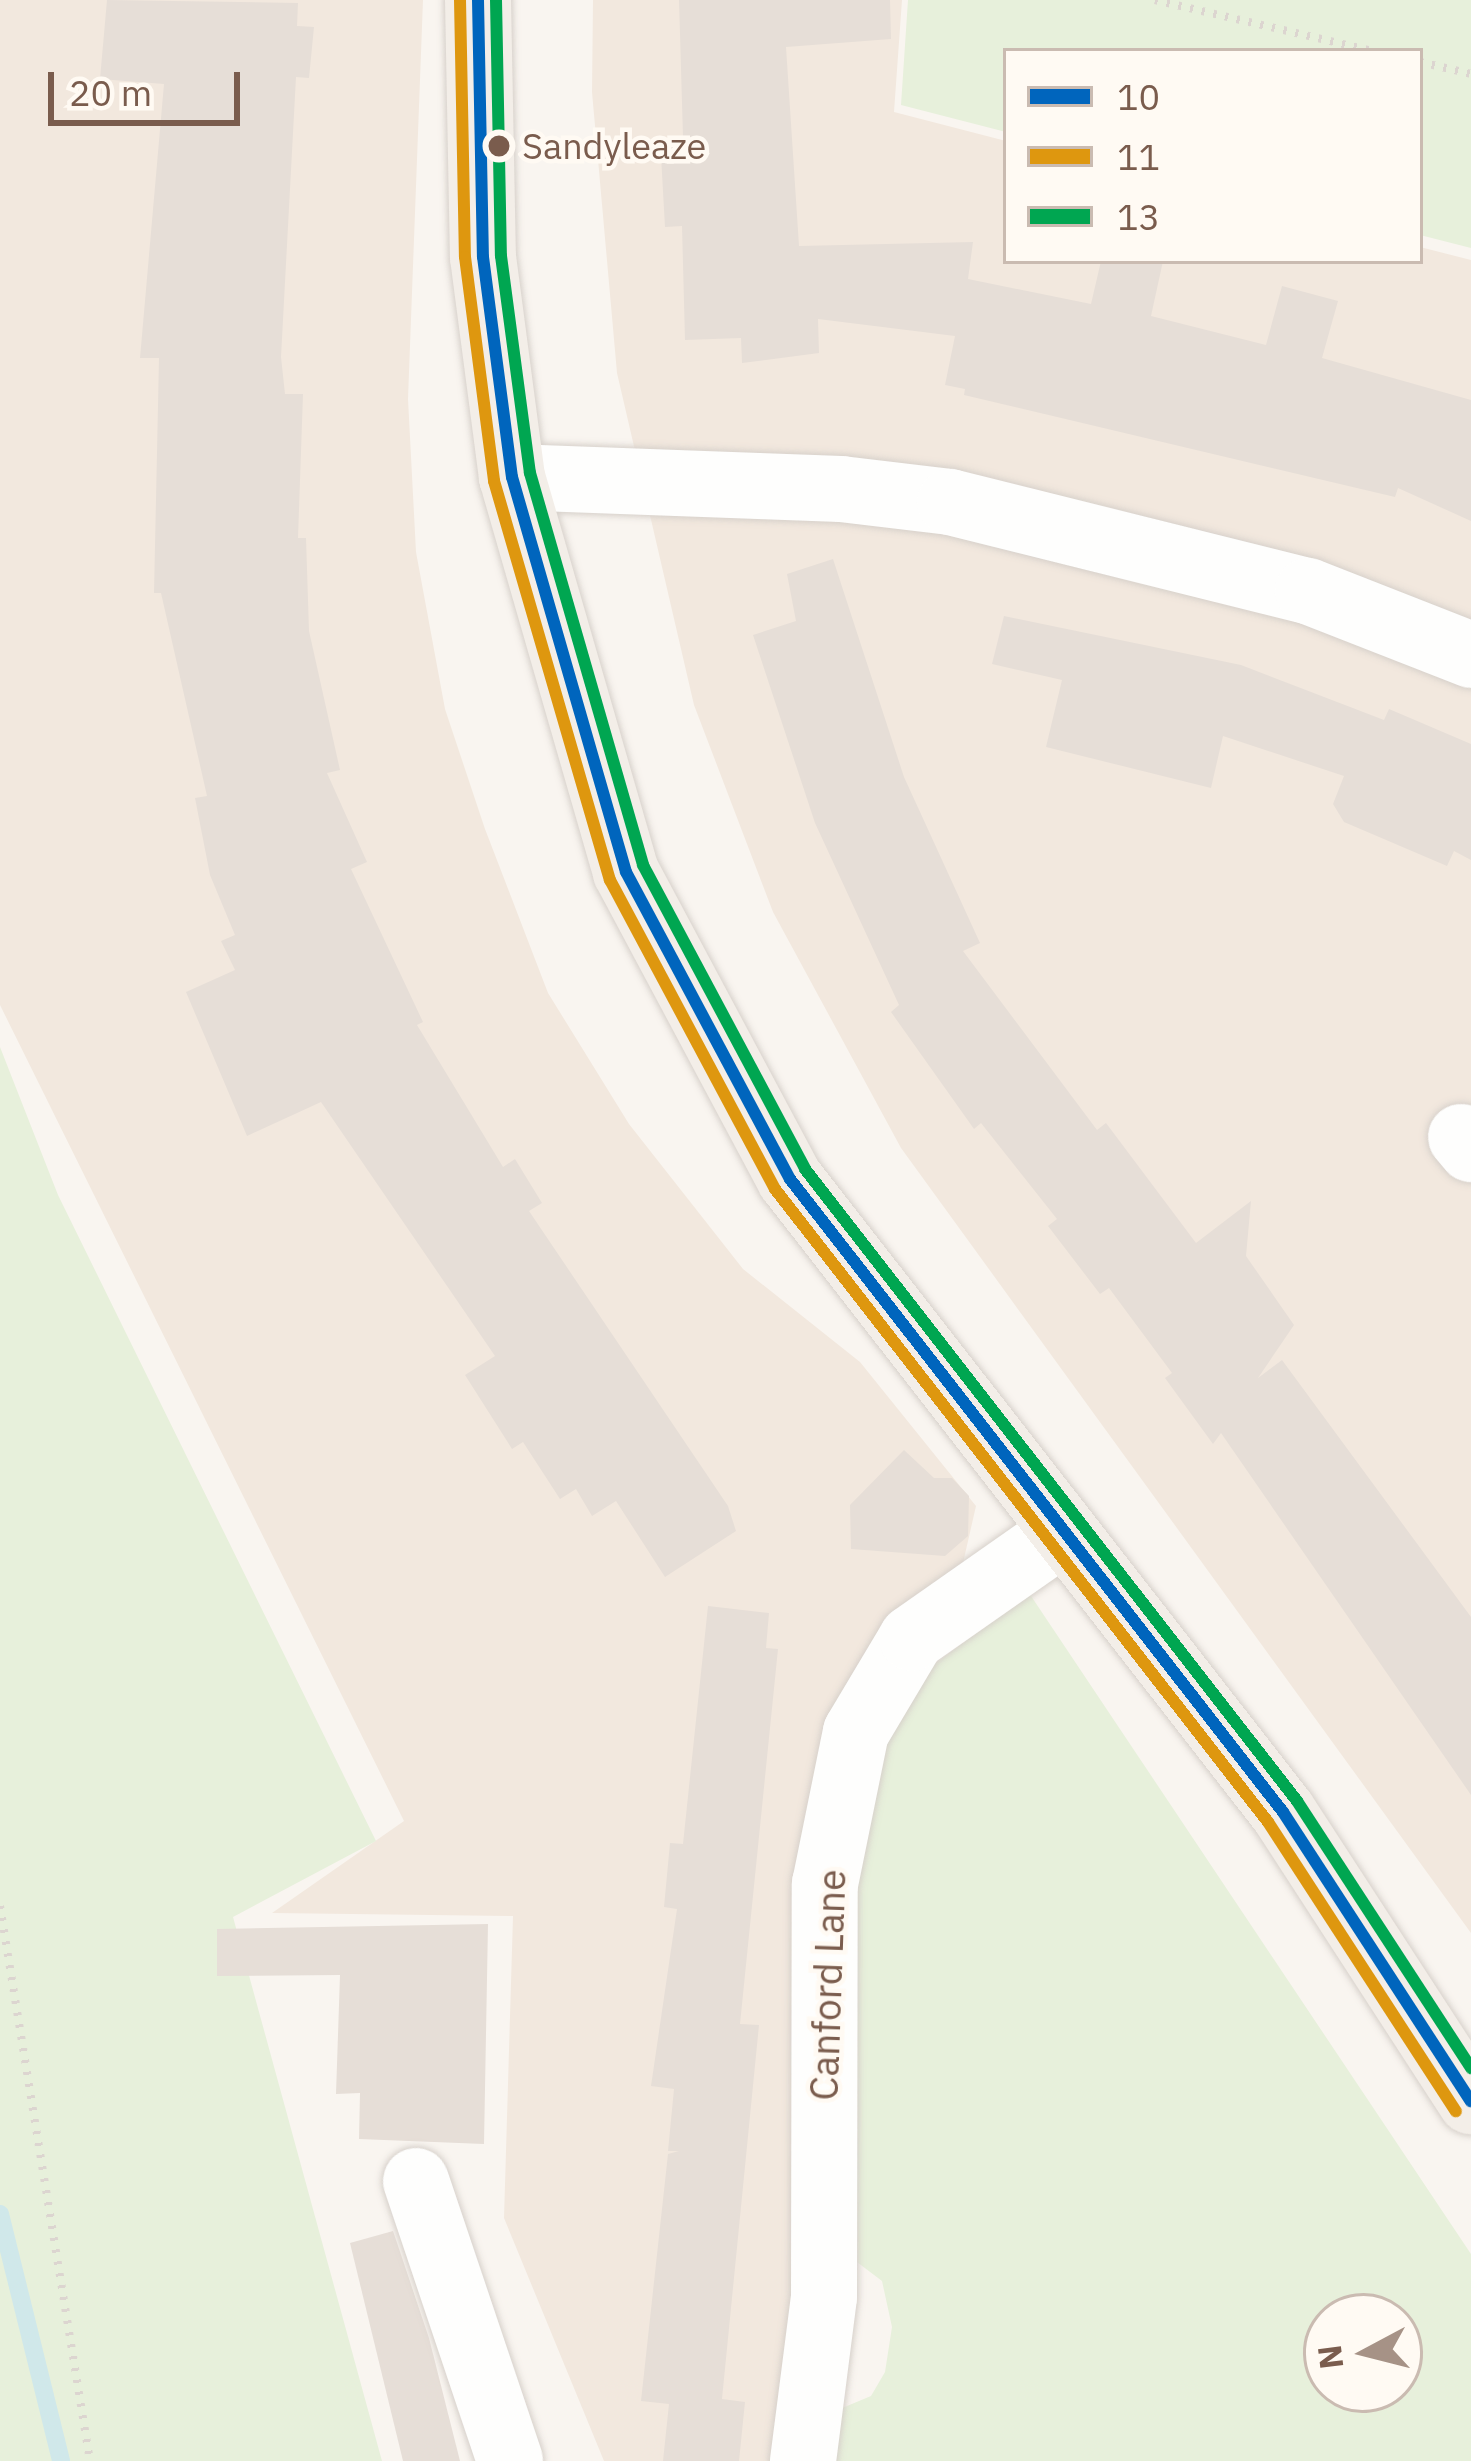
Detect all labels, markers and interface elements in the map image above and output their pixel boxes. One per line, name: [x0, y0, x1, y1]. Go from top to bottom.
scale bar: [54, 48, 246, 122]
legend: [1003, 48, 1423, 264]
text: 20 m: [69, 69, 152, 116]
text: 10: [1117, 73, 1160, 120]
place label: Sandyleaze: [522, 124, 706, 168]
text: 11: [1117, 133, 1160, 180]
marker: Sandyleaze: [488, 135, 510, 157]
text: 13: [1117, 193, 1160, 240]
street label: Canford Lane: [801, 1869, 855, 2101]
north arrow: [1303, 2293, 1423, 2413]
text: N: [1307, 2343, 1353, 2372]

